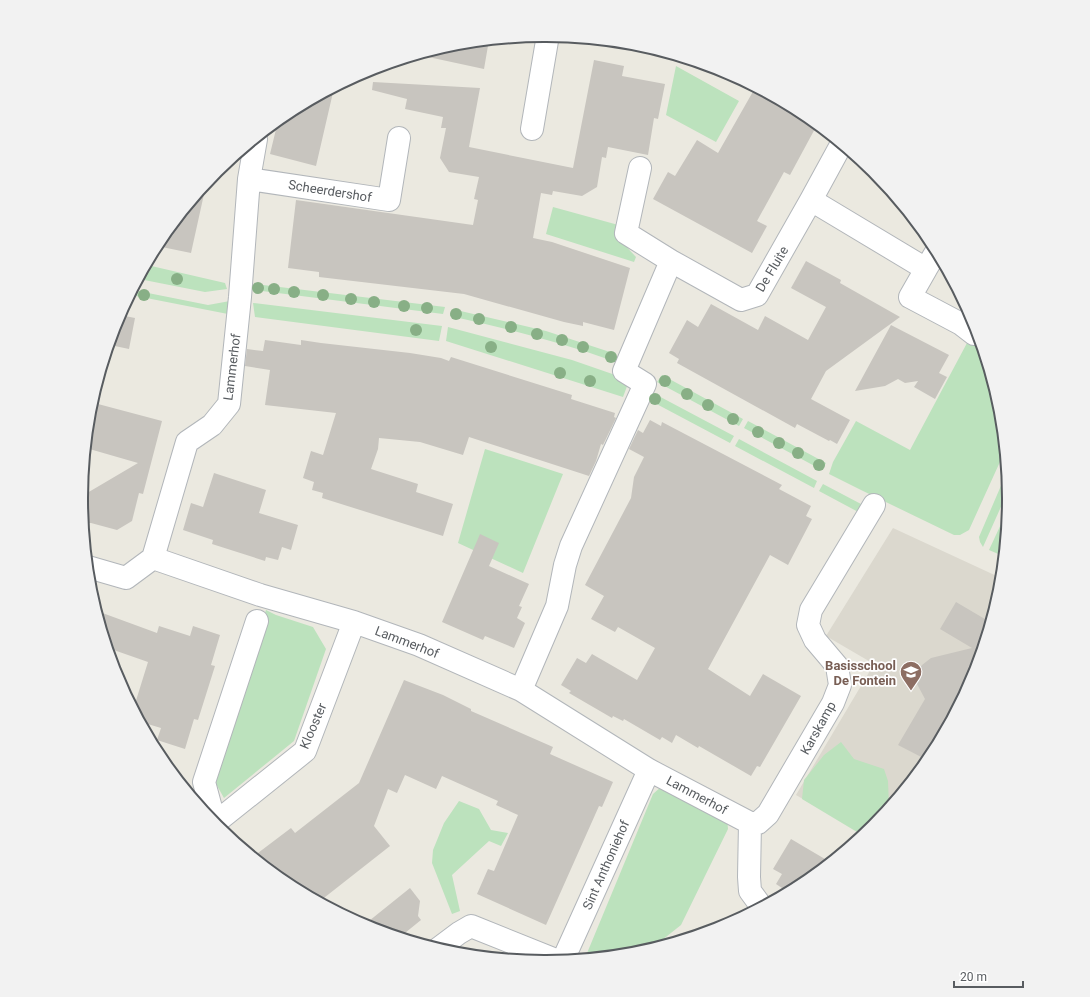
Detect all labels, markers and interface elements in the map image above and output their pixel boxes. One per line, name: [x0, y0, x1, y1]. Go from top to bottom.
street label: Scheerdershof: [287, 177, 373, 205]
street label: De Fluite: [753, 243, 791, 294]
street label: Lammerhof: [220, 332, 244, 401]
street label: Lammerhof: [373, 623, 442, 661]
place label: Basisschool De Fontein: [825, 658, 896, 688]
school or university icon: Basisschool De Fontein: [898, 659, 924, 692]
street label: Karskamp: [797, 699, 839, 757]
street label: Klooster: [297, 700, 330, 751]
street label: Lammerhof: [664, 773, 731, 818]
street label: Sint Anthoniehof: [580, 818, 633, 912]
scale bar: [954, 963, 1023, 989]
text: 20 m: [960, 970, 987, 984]

